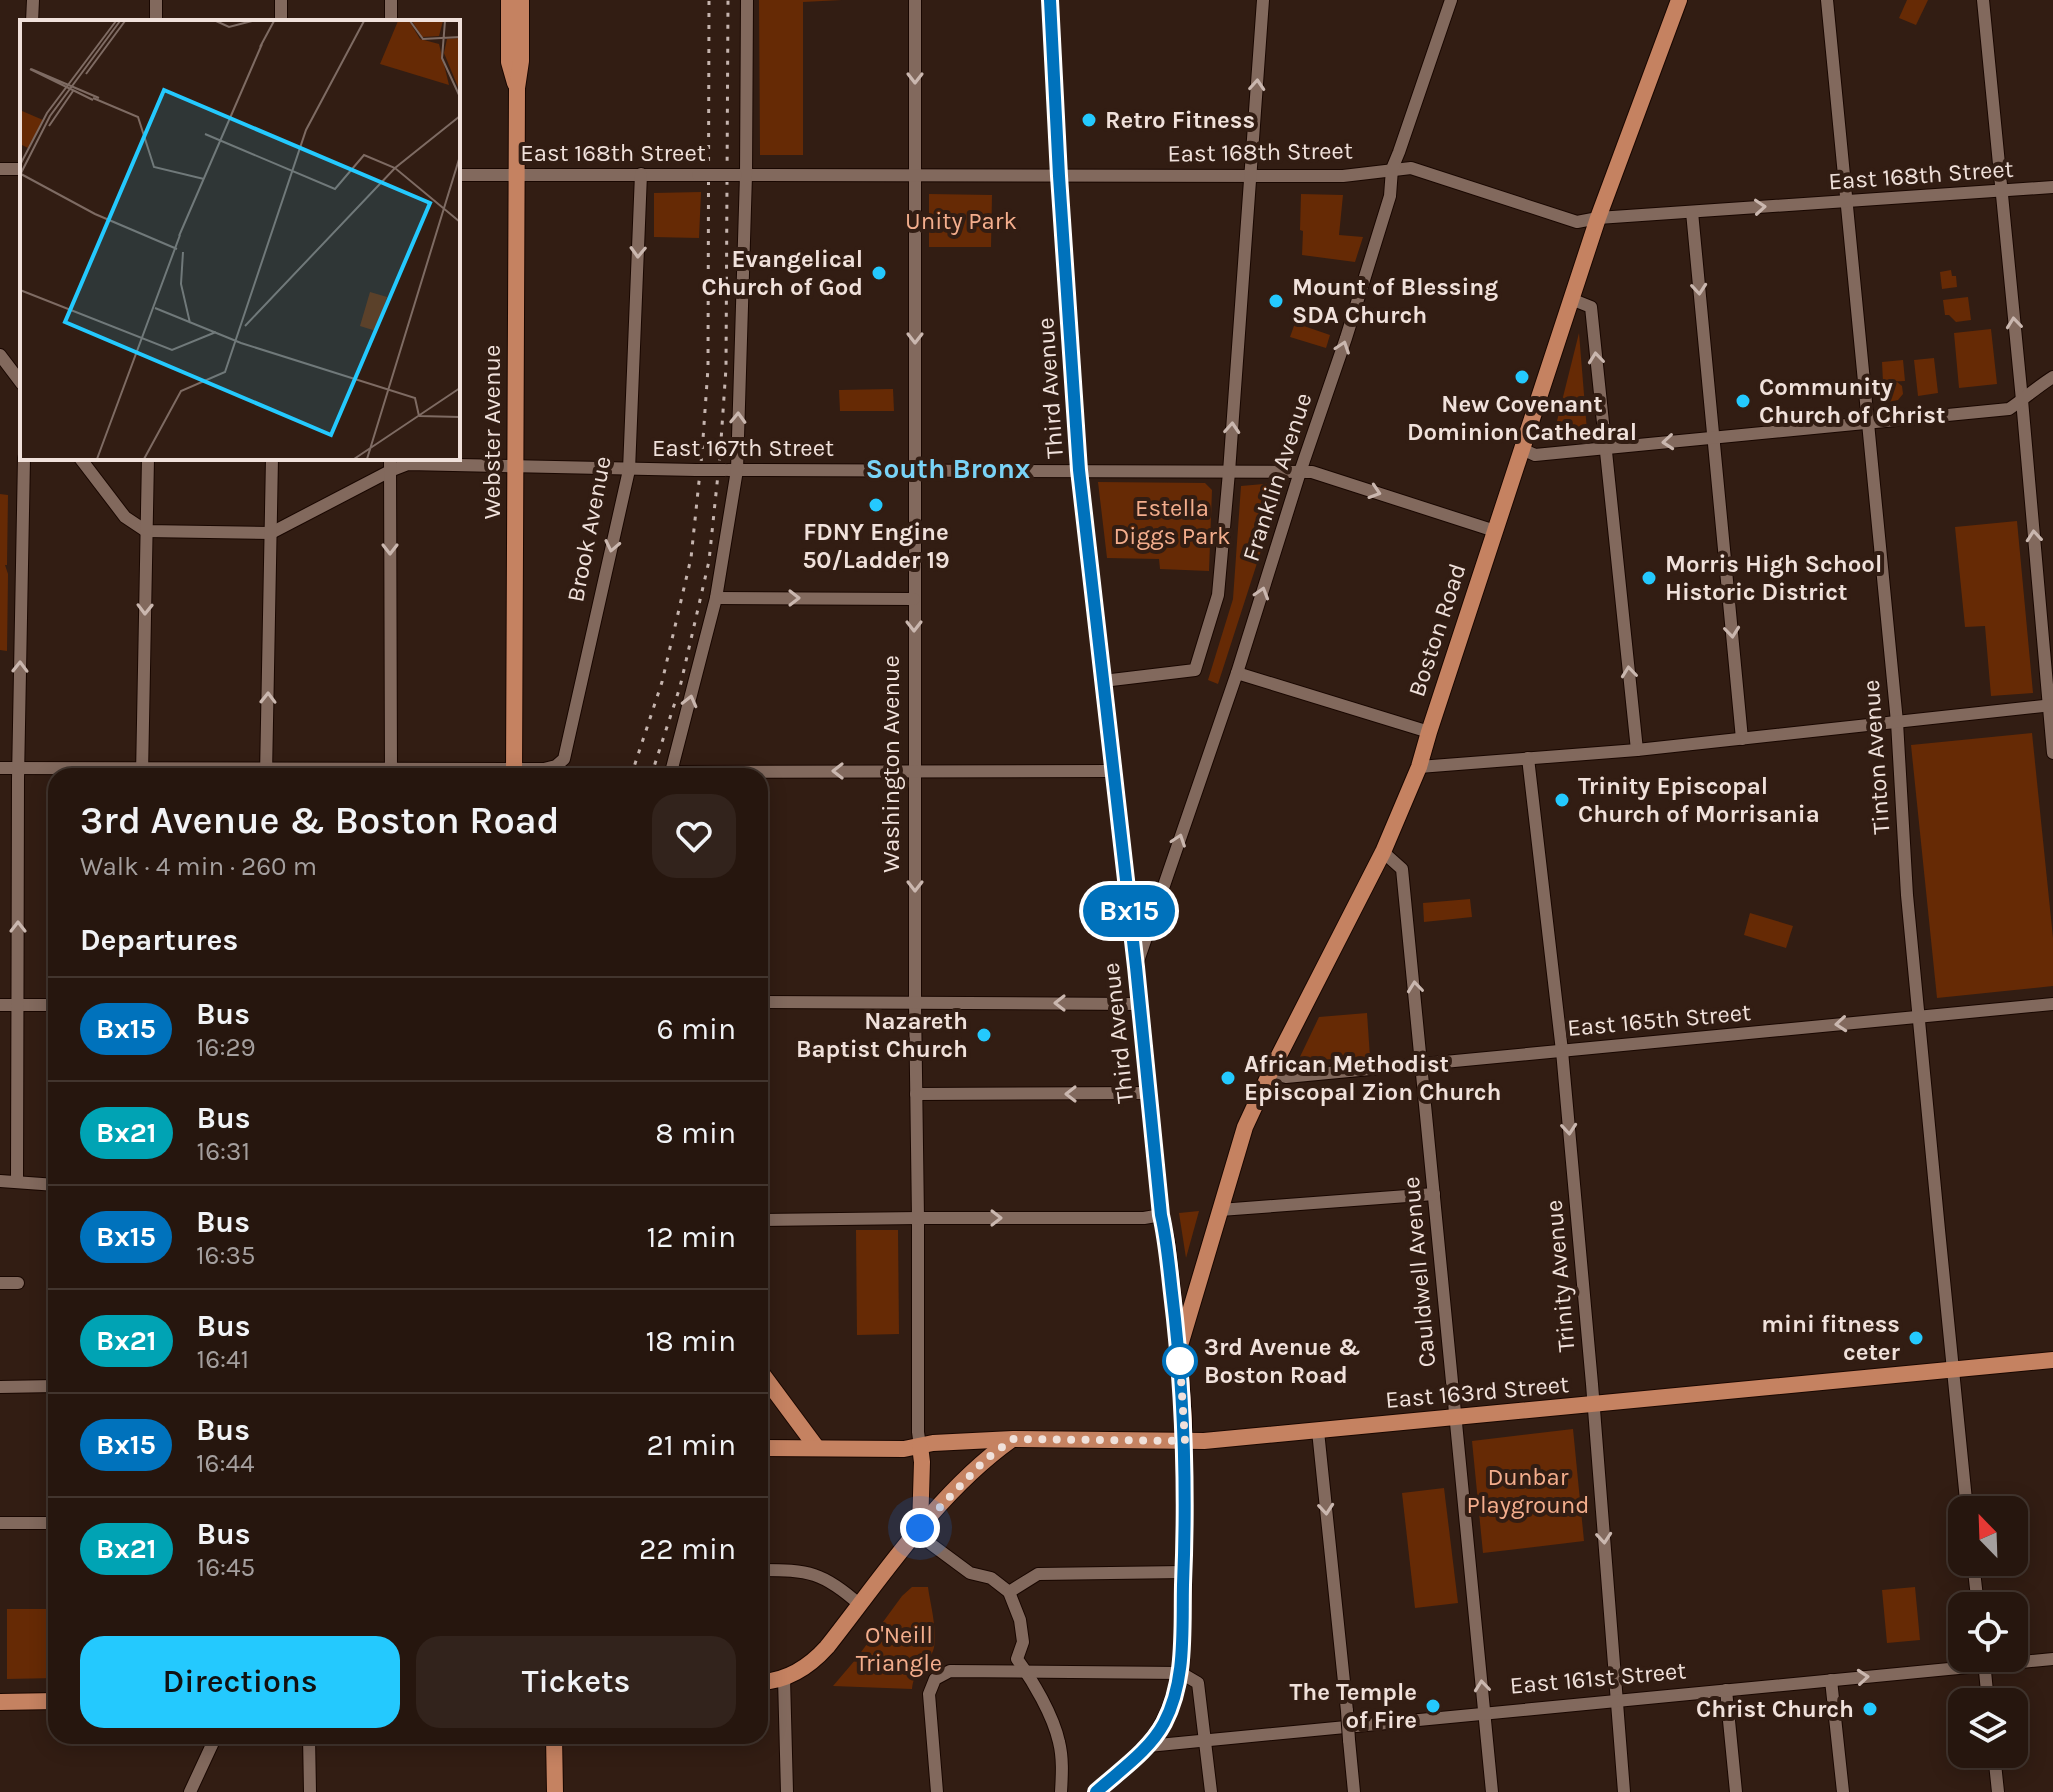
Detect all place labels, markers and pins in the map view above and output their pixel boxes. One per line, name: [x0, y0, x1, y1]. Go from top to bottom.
place label: Retro Fitness: [1105, 106, 1255, 134]
marker: Retro Fitness: [1080, 111, 1098, 129]
place label: Evangelical Church of God: [702, 245, 863, 301]
marker: Evangelical Church of God: [870, 264, 888, 282]
place label: Mount of Blessing SDA Church: [1292, 273, 1498, 329]
marker: Mount of Blessing SDA Church: [1267, 292, 1285, 310]
marker: New Covenant Dominion Cathedral: [1513, 368, 1531, 386]
place label: Community Church of Christ: [1759, 373, 1945, 429]
place label: New Covenant Dominion Cathedral: [1407, 390, 1637, 446]
marker: Community Church of Christ: [1734, 392, 1752, 410]
marker: FDNY Engine 50/Ladder 19: [867, 496, 885, 514]
place label: FDNY Engine 50/Ladder 19: [802, 518, 950, 574]
place label: Morris High School Historic District: [1665, 550, 1882, 606]
marker: Morris High School Historic District: [1640, 569, 1658, 587]
place label: Trinity Episcopal Church of Morrisania: [1578, 772, 1820, 828]
marker: Trinity Episcopal Church of Morrisania: [1553, 791, 1571, 809]
place label: Nazareth Baptist Church: [796, 1007, 968, 1063]
marker: Nazareth Baptist Church: [975, 1026, 993, 1044]
place label: African Methodist Episcopal Zion Church: [1244, 1050, 1501, 1106]
marker: African Methodist Episcopal Zion Church: [1219, 1069, 1237, 1087]
place label: mini fitness ceter: [1761, 1310, 1901, 1366]
marker: mini fitness ceter: [1907, 1329, 1925, 1347]
place label: 3rd Avenue & Boston Road: [1204, 1333, 1361, 1389]
marker: 3rd Avenue & Boston Road: [1163, 1344, 1197, 1378]
place label: The Temple of Fire: [1290, 1678, 1417, 1734]
place label: Christ Church: [1696, 1695, 1854, 1723]
marker: The Temple of Fire: [1424, 1697, 1442, 1715]
marker: Christ Church: [1861, 1700, 1879, 1718]

